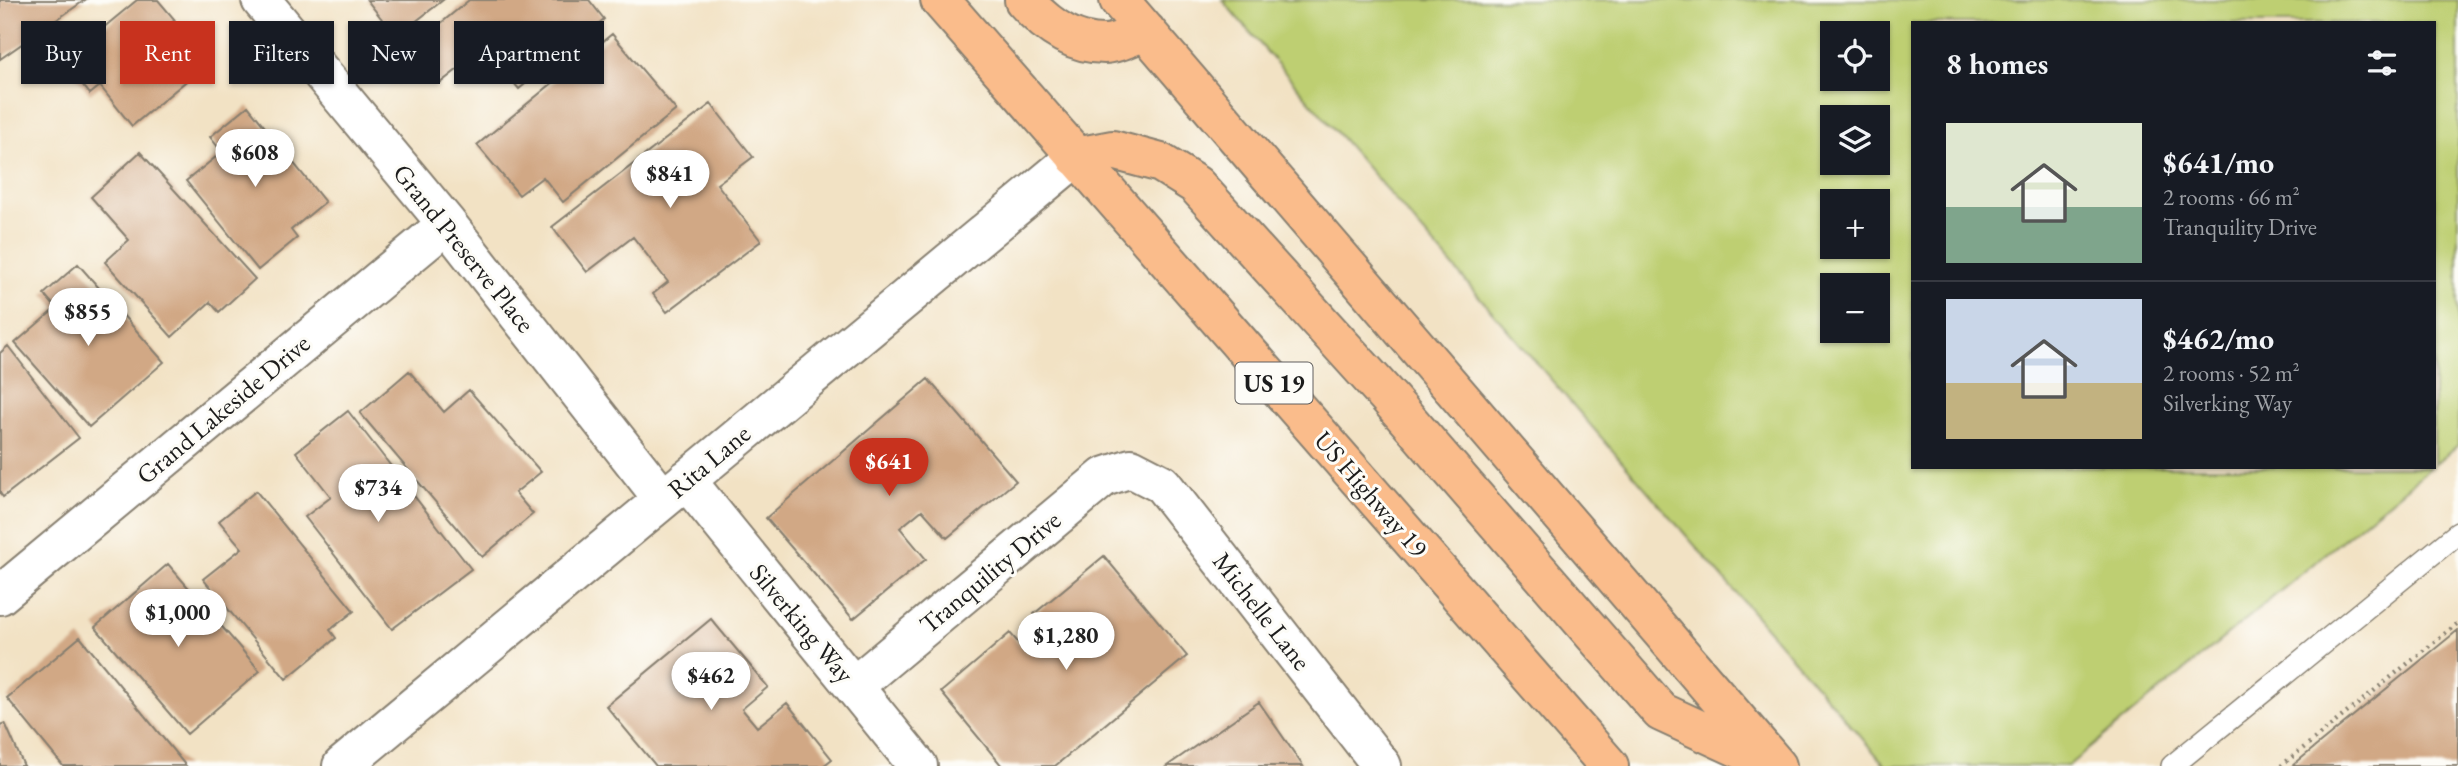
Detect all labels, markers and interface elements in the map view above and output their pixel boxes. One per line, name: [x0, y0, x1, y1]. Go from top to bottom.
chip: Buy: [21, 21, 106, 84]
chip: Rent: [120, 21, 215, 84]
chip: Filters: [229, 21, 334, 84]
chip: New: [348, 21, 440, 84]
chip: Apartment: [454, 21, 604, 84]
map controls: [1820, 21, 1890, 343]
button: locate: [1820, 21, 1890, 91]
text: 8 homes: [1946, 44, 2048, 83]
icon: filters: [2363, 44, 2401, 82]
button: layers: [1820, 105, 1890, 175]
pin: $608: [214, 130, 296, 189]
text: $608: [231, 137, 279, 167]
text: $641/mo: [2163, 143, 2274, 182]
pin: $841: [629, 150, 711, 210]
icon: home: [2002, 151, 2086, 235]
street label: Grand Preserve Place: [385, 157, 543, 339]
text: $841: [646, 158, 694, 188]
text: 2 rooms · 66 m²: [2163, 182, 2300, 212]
button: +: [1820, 189, 1890, 259]
text: Tranquility Drive: [2163, 212, 2317, 242]
button: −: [1820, 273, 1890, 343]
pin: $855: [47, 288, 129, 348]
text: $855: [64, 296, 112, 326]
text: $462/mo: [2163, 319, 2274, 358]
street label: Grand Lakeside Drive: [129, 326, 317, 492]
icon: home: [2002, 327, 2086, 411]
text: 2 rooms · 52 m²: [2163, 358, 2300, 388]
road number: US 19: [1236, 362, 1312, 404]
text: Silverking Way: [2163, 388, 2292, 418]
street label: Rita Lane: [661, 416, 757, 506]
street label: US Highway 19: [1307, 424, 1436, 565]
pin: $641: [848, 438, 930, 498]
text: $641: [865, 446, 913, 476]
pin: $734: [337, 464, 419, 524]
text: $734: [354, 472, 402, 502]
street label: Tranquility Drive: [912, 503, 1068, 641]
street label: Michelle Lane: [1205, 545, 1319, 677]
street label: Silverking Way: [742, 556, 862, 690]
pin: $1,000: [121, 590, 235, 649]
text: $1,000: [146, 597, 210, 627]
pin: $1,280: [1009, 612, 1123, 672]
text: $1,280: [1034, 620, 1098, 650]
pin: $462: [670, 652, 752, 712]
text: $462: [687, 660, 735, 690]

